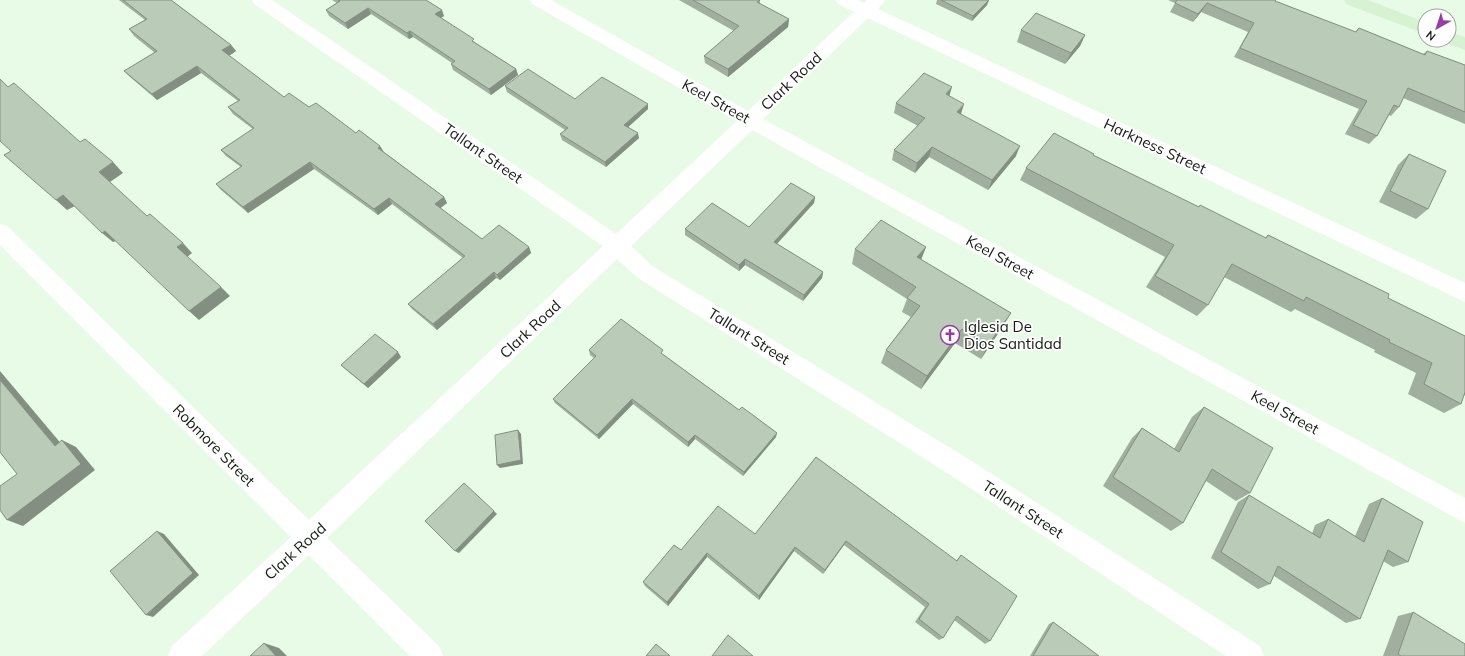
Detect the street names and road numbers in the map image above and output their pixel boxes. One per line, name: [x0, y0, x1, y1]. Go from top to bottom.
street label: Clark Road: [756, 48, 826, 114]
street label: Keel Street: [679, 75, 753, 127]
street label: Harkness Street: [1101, 114, 1209, 178]
street label: Tallant Street: [440, 119, 526, 187]
street label: Keel Street: [963, 231, 1037, 283]
street label: Clark Road: [495, 296, 565, 362]
street label: Tallant Street: [705, 303, 793, 369]
street label: Keel Street: [1248, 386, 1322, 438]
street label: Robmore Street: [169, 400, 259, 490]
street label: Tallant Street: [979, 476, 1067, 542]
street label: Clark Road: [260, 518, 330, 584]

